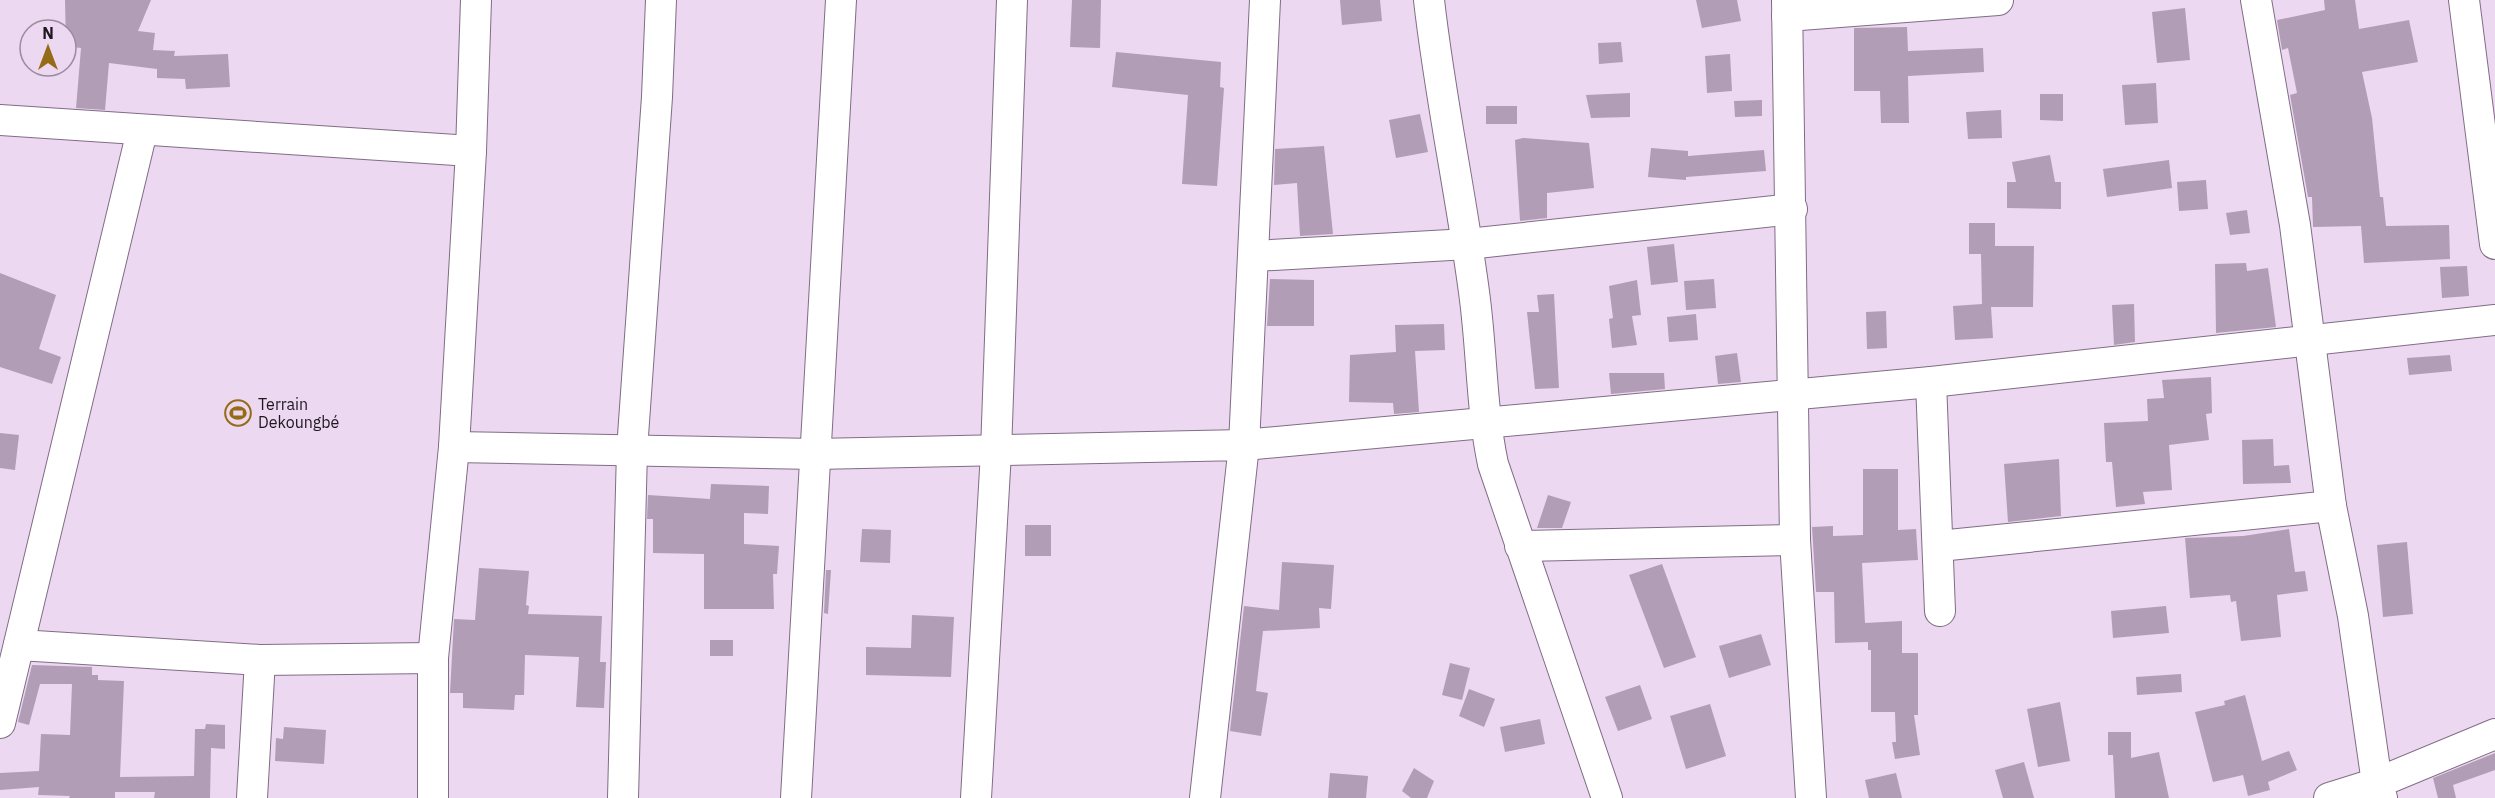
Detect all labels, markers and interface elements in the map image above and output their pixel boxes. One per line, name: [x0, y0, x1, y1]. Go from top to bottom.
north arrow: [18, 18, 78, 78]
text: N: [42, 23, 54, 43]
place label: Terrain Dekoungbé: [258, 394, 340, 432]
sports icon: Terrain Dekoungbé: [223, 398, 253, 428]

